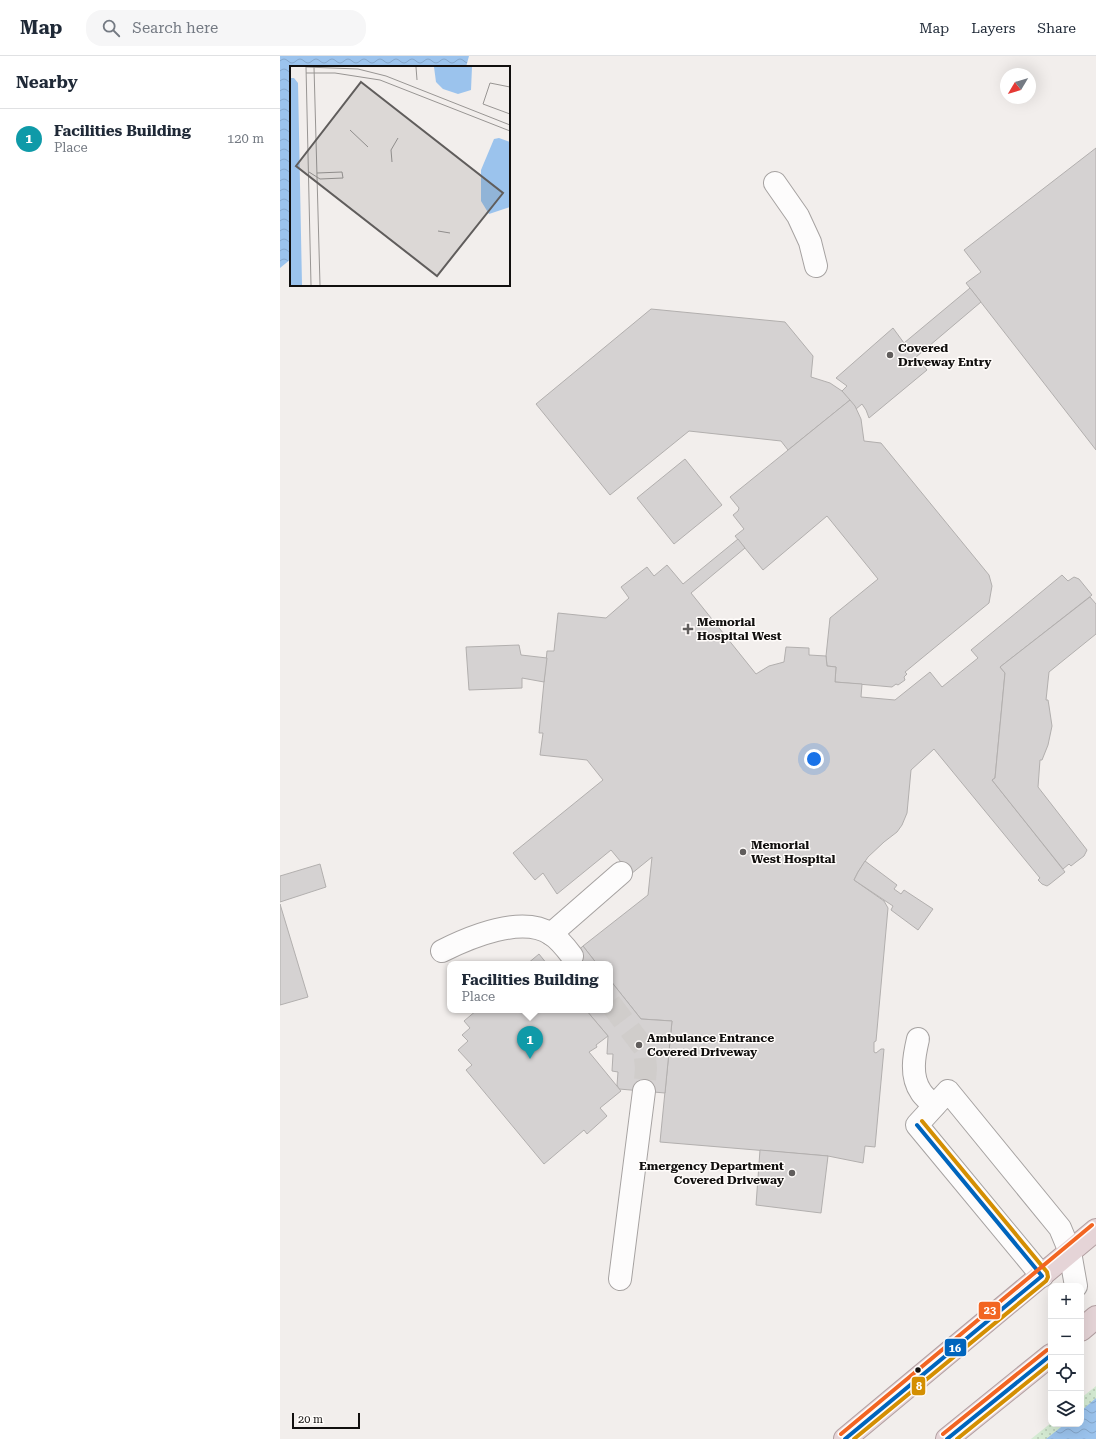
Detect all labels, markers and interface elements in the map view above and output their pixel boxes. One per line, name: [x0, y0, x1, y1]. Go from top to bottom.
search box: [86, 10, 366, 46]
text: Map: [20, 16, 62, 39]
icon: search: [100, 17, 122, 39]
text: Search here: [132, 19, 218, 37]
text: Map: [919, 20, 949, 36]
text: Layers: [971, 20, 1015, 36]
text: Share: [1037, 20, 1076, 36]
inset map: [290, 66, 510, 286]
north arrow: [1000, 68, 1036, 104]
text: Nearby: [16, 72, 78, 92]
text: Facilities Building: [54, 122, 191, 140]
text: 1: [25, 131, 33, 146]
text: 120 m: [227, 131, 264, 146]
text: Place: [54, 140, 88, 155]
place label: Covered Driveway Entry: [898, 341, 992, 369]
marker: Covered Driveway Entry: [885, 350, 895, 360]
place label: Memorial Hospital West: [697, 615, 782, 643]
marker: Memorial Hospital West: [682, 623, 694, 635]
your location: [804, 749, 824, 769]
place label: Memorial West Hospital: [751, 838, 836, 866]
marker: Memorial West Hospital: [738, 847, 748, 857]
popup: [447, 961, 613, 1013]
text: Facilities Building: [462, 971, 598, 989]
text: Place: [462, 989, 495, 1004]
pin: 1: [517, 1026, 543, 1059]
place label: Ambulance Entrance Covered Driveway: [647, 1031, 774, 1059]
marker: Ambulance Entrance Covered Driveway: [634, 1040, 644, 1050]
place label: Emergency Department Covered Driveway: [639, 1159, 785, 1187]
marker: Emergency Department Covered Driveway: [787, 1168, 797, 1178]
map controls: [1048, 1283, 1084, 1427]
button: +: [1048, 1283, 1084, 1319]
line badge: 23: [978, 1301, 1001, 1320]
text: 23: [984, 1304, 996, 1317]
button: −: [1048, 1319, 1084, 1355]
line badge: 16: [944, 1338, 967, 1357]
text: 16: [949, 1342, 961, 1355]
button: locate: [1048, 1355, 1084, 1391]
unlabelled marker: [913, 1365, 923, 1375]
line badge: 8: [911, 1376, 926, 1396]
text: 8: [916, 1380, 922, 1393]
button: layers: [1048, 1391, 1084, 1427]
scale bar: [292, 1411, 360, 1430]
text: 20 m: [298, 1413, 323, 1426]

